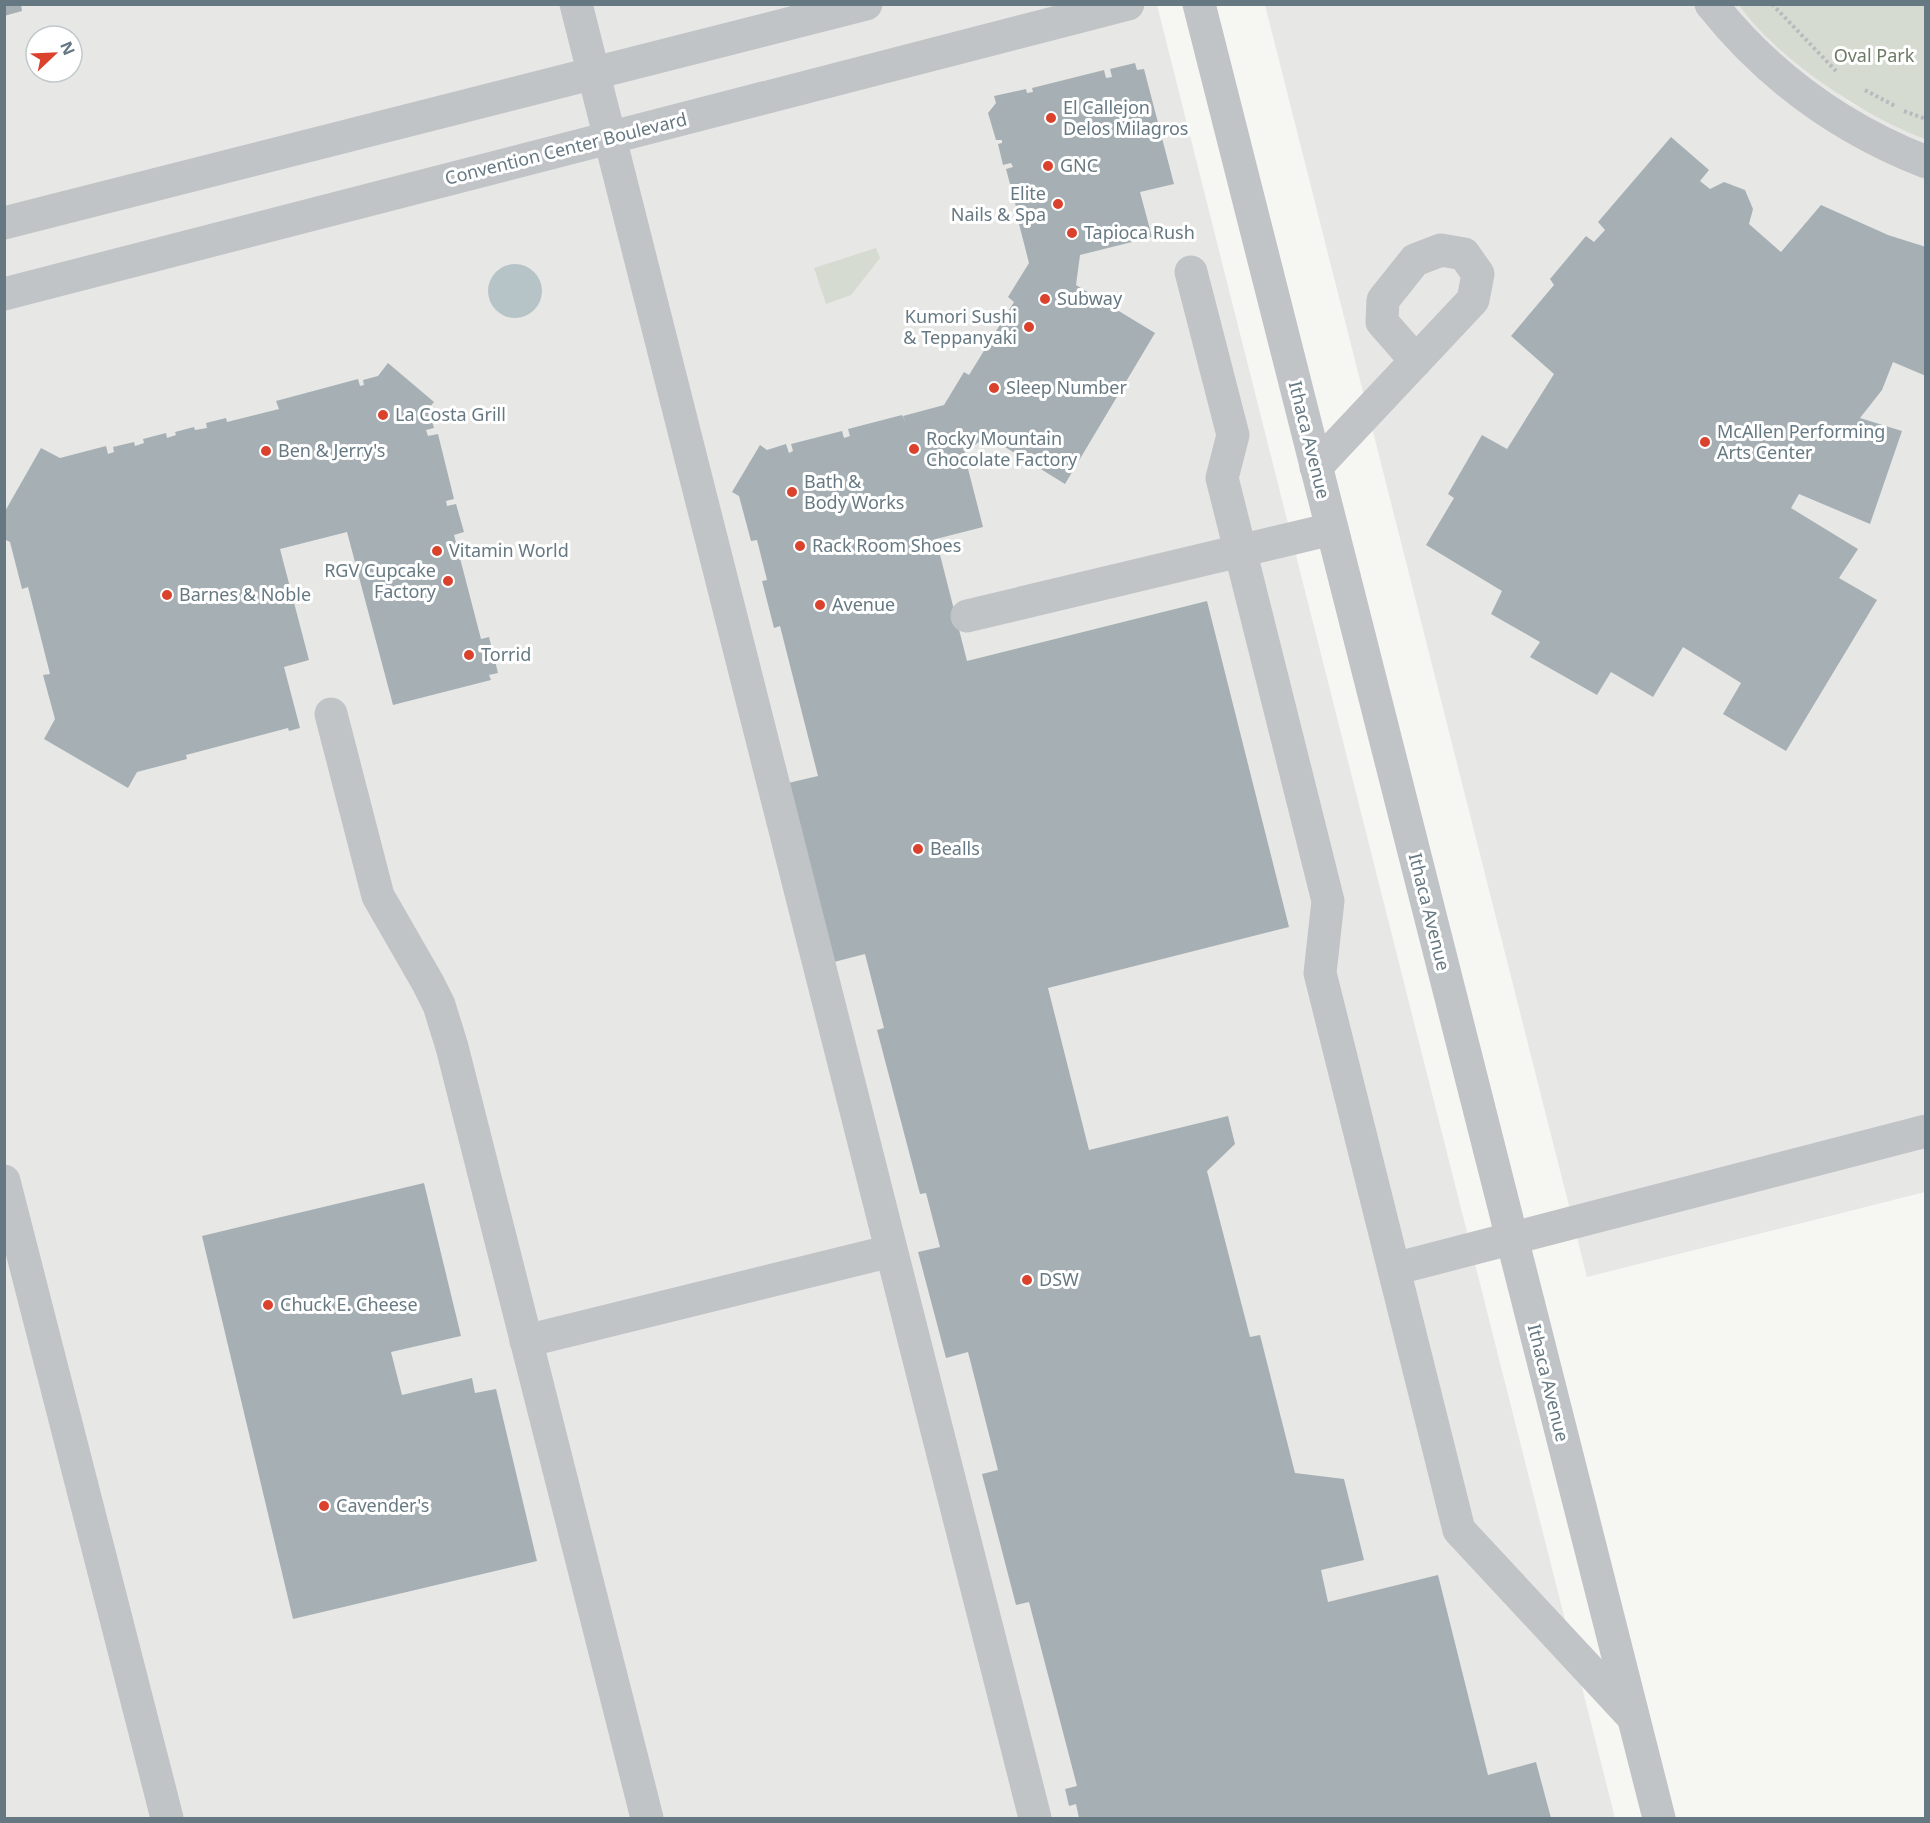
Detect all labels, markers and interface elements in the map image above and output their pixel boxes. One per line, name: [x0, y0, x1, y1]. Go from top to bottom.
north arrow: [24, 24, 84, 84]
text: N: [55, 38, 80, 58]
park label: Oval Park: [1834, 43, 1915, 67]
place label: El Callejon Delos Milagros: [1063, 95, 1189, 140]
street label: Convention Center Boulevard: [442, 106, 689, 190]
marker: El Callejon Delos Milagros: [1044, 111, 1058, 125]
place label: GNC: [1060, 153, 1098, 177]
marker: GNC: [1041, 159, 1055, 173]
place label: Elite Nails & Spa: [951, 181, 1046, 226]
marker: Elite Nails & Spa: [1051, 197, 1065, 211]
place label: Tapioca Rush: [1084, 220, 1195, 244]
marker: Tapioca Rush: [1065, 226, 1079, 240]
place label: Subway: [1057, 286, 1123, 310]
marker: Subway: [1038, 292, 1052, 306]
place label: Kumori Sushi & Teppanyaki: [903, 304, 1017, 349]
marker: Kumori Sushi & Teppanyaki: [1022, 320, 1036, 334]
place label: Sleep Number: [1006, 375, 1127, 399]
street label: Ithaca Avenue: [1284, 378, 1336, 501]
marker: Sleep Number: [987, 381, 1001, 395]
place label: La Costa Grill: [395, 402, 506, 426]
marker: La Costa Grill: [376, 408, 390, 422]
place label: McAllen Performing Arts Center: [1717, 419, 1885, 464]
place label: Rocky Mountain Chocolate Factory: [926, 426, 1078, 471]
marker: McAllen Performing Arts Center: [1698, 435, 1712, 449]
place label: Ben & Jerry's: [278, 438, 385, 462]
marker: Rocky Mountain Chocolate Factory: [907, 442, 921, 456]
marker: Ben & Jerry's: [259, 444, 273, 458]
place label: Bath & Body Works: [804, 469, 904, 514]
marker: Bath & Body Works: [785, 485, 799, 499]
place label: Rack Room Shoes: [812, 533, 961, 557]
place label: Vitamin World: [449, 538, 569, 562]
marker: Rack Room Shoes: [793, 539, 807, 553]
marker: Vitamin World: [430, 544, 444, 558]
place label: RGV Cupcake Factory: [324, 558, 437, 603]
marker: RGV Cupcake Factory: [441, 574, 455, 588]
place label: Barnes & Noble: [179, 582, 311, 606]
marker: Barnes & Noble: [160, 588, 174, 602]
place label: Avenue: [832, 592, 895, 616]
marker: Avenue: [813, 598, 827, 612]
place label: Torrid: [481, 642, 531, 666]
marker: Torrid: [462, 648, 476, 662]
place label: Bealls: [930, 836, 980, 860]
marker: Bealls: [911, 842, 925, 856]
street label: Ithaca Avenue: [1404, 850, 1456, 973]
place label: DSW: [1039, 1267, 1079, 1291]
marker: DSW: [1020, 1273, 1034, 1287]
place label: Chuck E. Cheese: [280, 1292, 418, 1316]
marker: Chuck E. Cheese: [261, 1298, 275, 1312]
street label: Ithaca Avenue: [1523, 1321, 1575, 1444]
place label: Cavender's: [336, 1493, 429, 1517]
marker: Cavender's: [317, 1499, 331, 1513]

